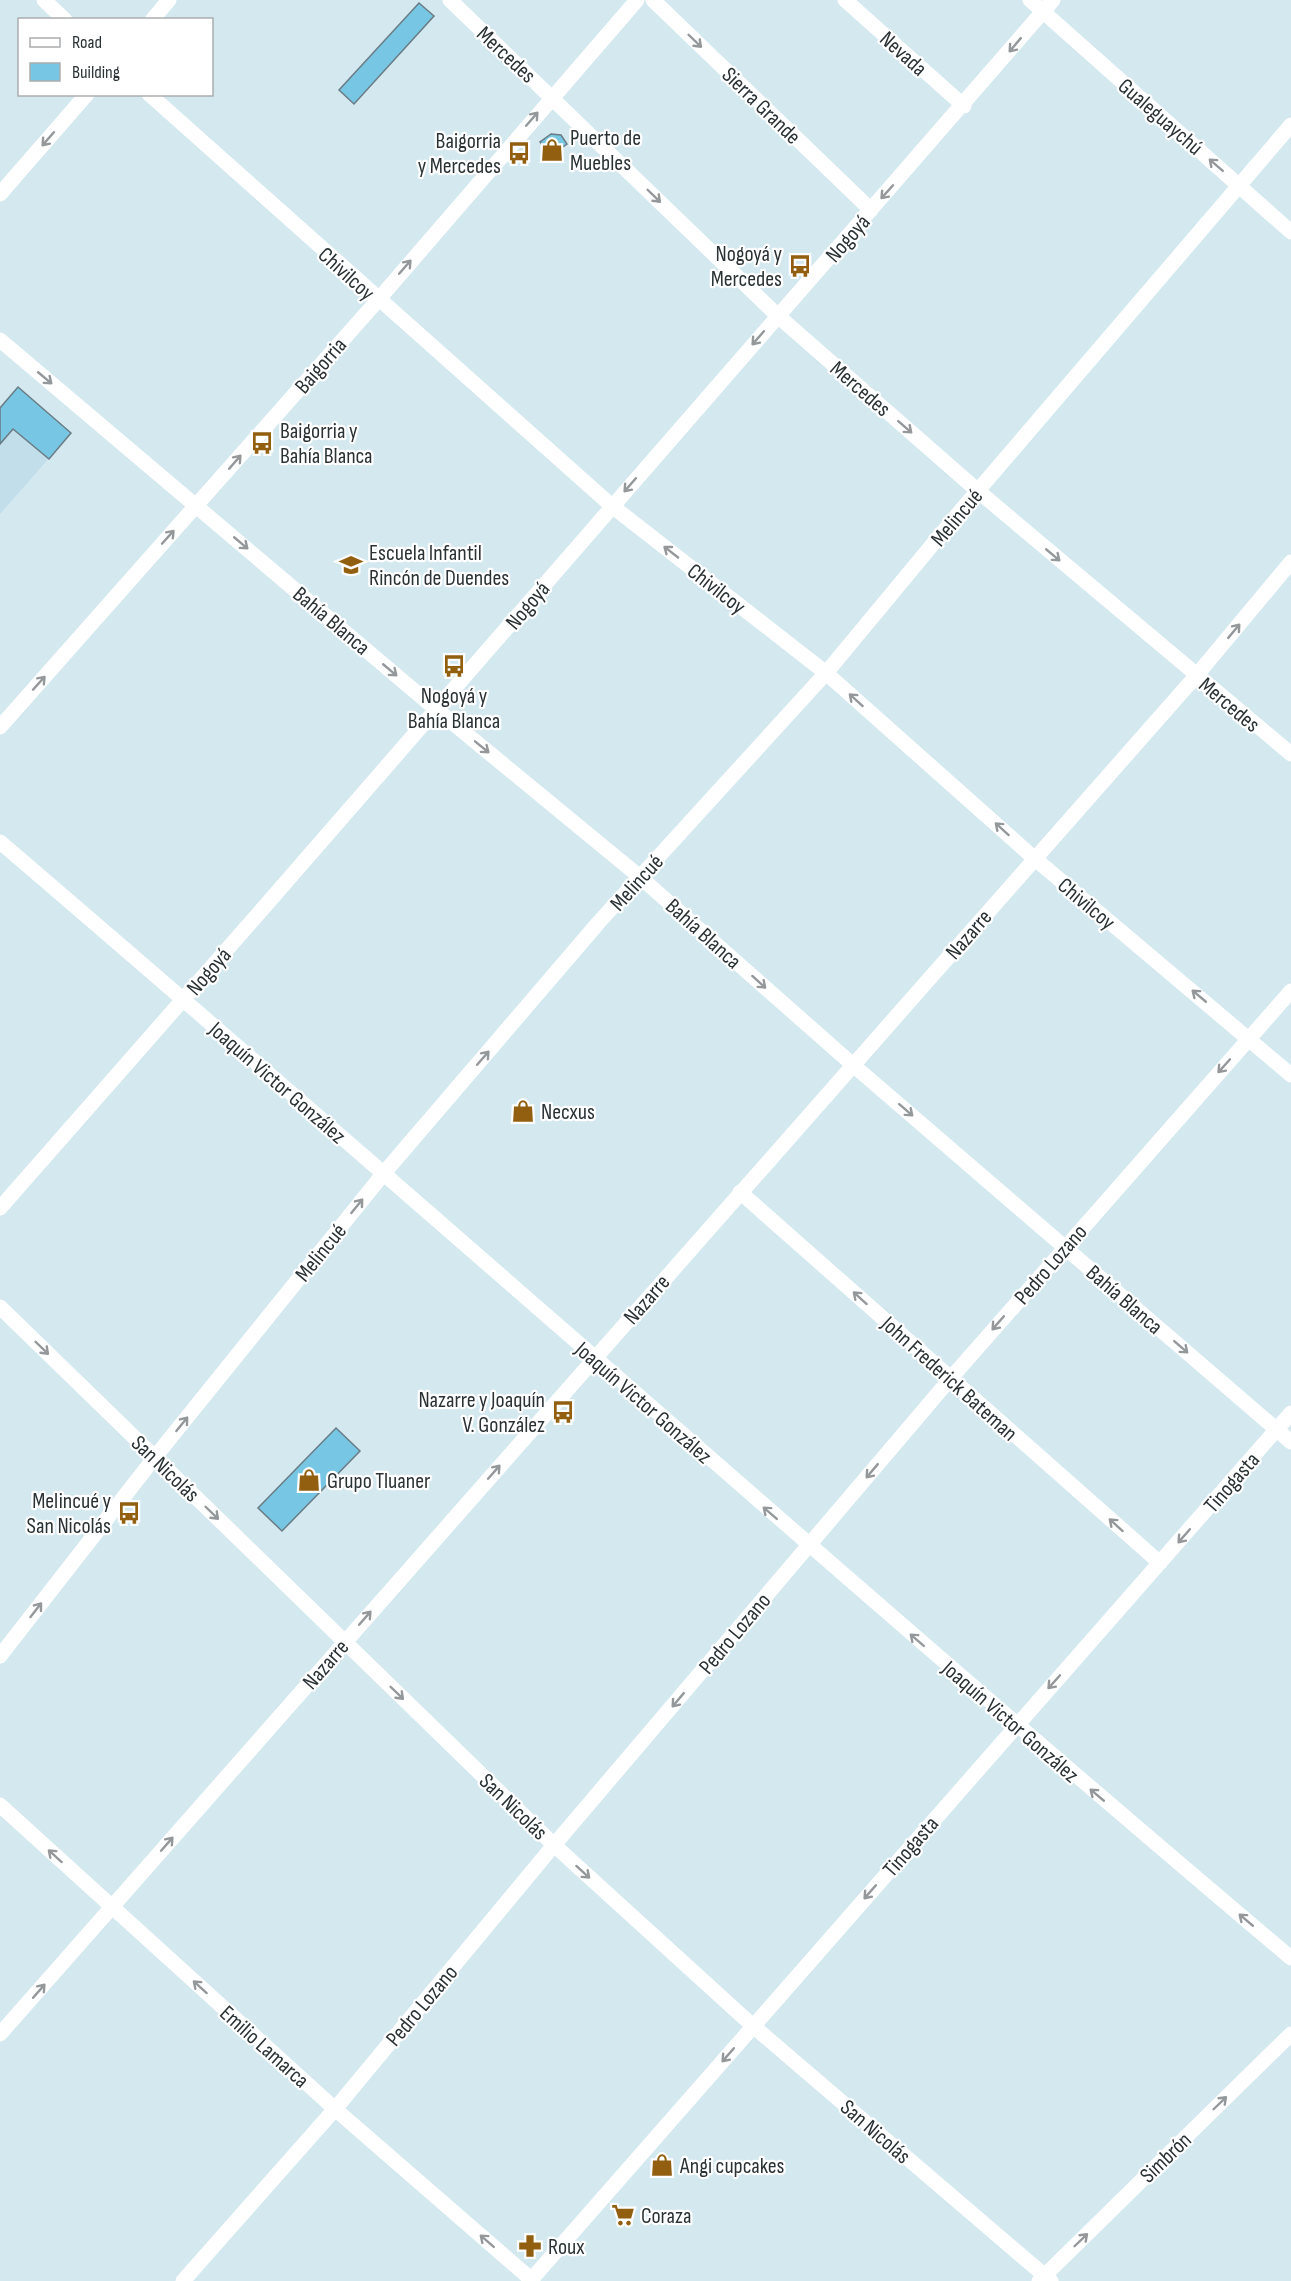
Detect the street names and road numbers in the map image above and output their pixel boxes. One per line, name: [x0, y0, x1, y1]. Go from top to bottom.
street label: Mercedes: [471, 21, 541, 89]
street label: Nevada: [874, 26, 932, 82]
street label: Sierra Grande: [716, 62, 806, 150]
street label: Gualeguaychú: [1112, 73, 1208, 161]
street label: Nogoyá: [820, 210, 876, 268]
street label: Chivilcoy: [312, 242, 380, 307]
street label: Baigorria: [289, 332, 353, 400]
street label: Mercedes: [824, 356, 896, 423]
street label: Melincué: [925, 484, 989, 552]
street label: Chivilcoy: [681, 558, 751, 621]
street label: Nogoyá: [500, 576, 556, 636]
street label: Bahía Blanca: [287, 581, 375, 661]
street label: Mercedes: [1193, 672, 1265, 738]
street label: Melincué: [605, 849, 670, 917]
street label: Chivilcoy: [1052, 872, 1121, 936]
street label: Bahía Blanca: [660, 893, 746, 975]
street label: Nazarre: [940, 905, 998, 965]
street label: Nogoyá: [181, 943, 237, 1001]
street label: Joaquín Victor González: [202, 1016, 351, 1150]
street label: Melincué: [290, 1218, 353, 1287]
street label: Pedro Lozano: [1009, 1219, 1093, 1311]
street label: Bahía Blanca: [1080, 1260, 1168, 1341]
street label: Nazarre: [618, 1270, 676, 1330]
street label: John Frederick Bateman: [875, 1310, 1023, 1447]
street label: Joaquín Victor González: [568, 1336, 717, 1470]
street label: San Nicolás: [125, 1430, 205, 1508]
street label: Tinogasta: [1199, 1447, 1266, 1519]
street label: Pedro Lozano: [693, 1588, 777, 1680]
street label: Nazarre: [297, 1635, 355, 1695]
street label: Joaquín Victor González: [935, 1655, 1084, 1789]
street label: San Nicolás: [473, 1768, 553, 1846]
street label: Tinogasta: [878, 1811, 945, 1883]
street label: Pedro Lozano: [380, 1960, 464, 2052]
street label: Emilio Lamarca: [214, 2000, 314, 2094]
street label: San Nicolás: [834, 2094, 916, 2170]
street label: Simbrón: [1135, 2127, 1197, 2189]

